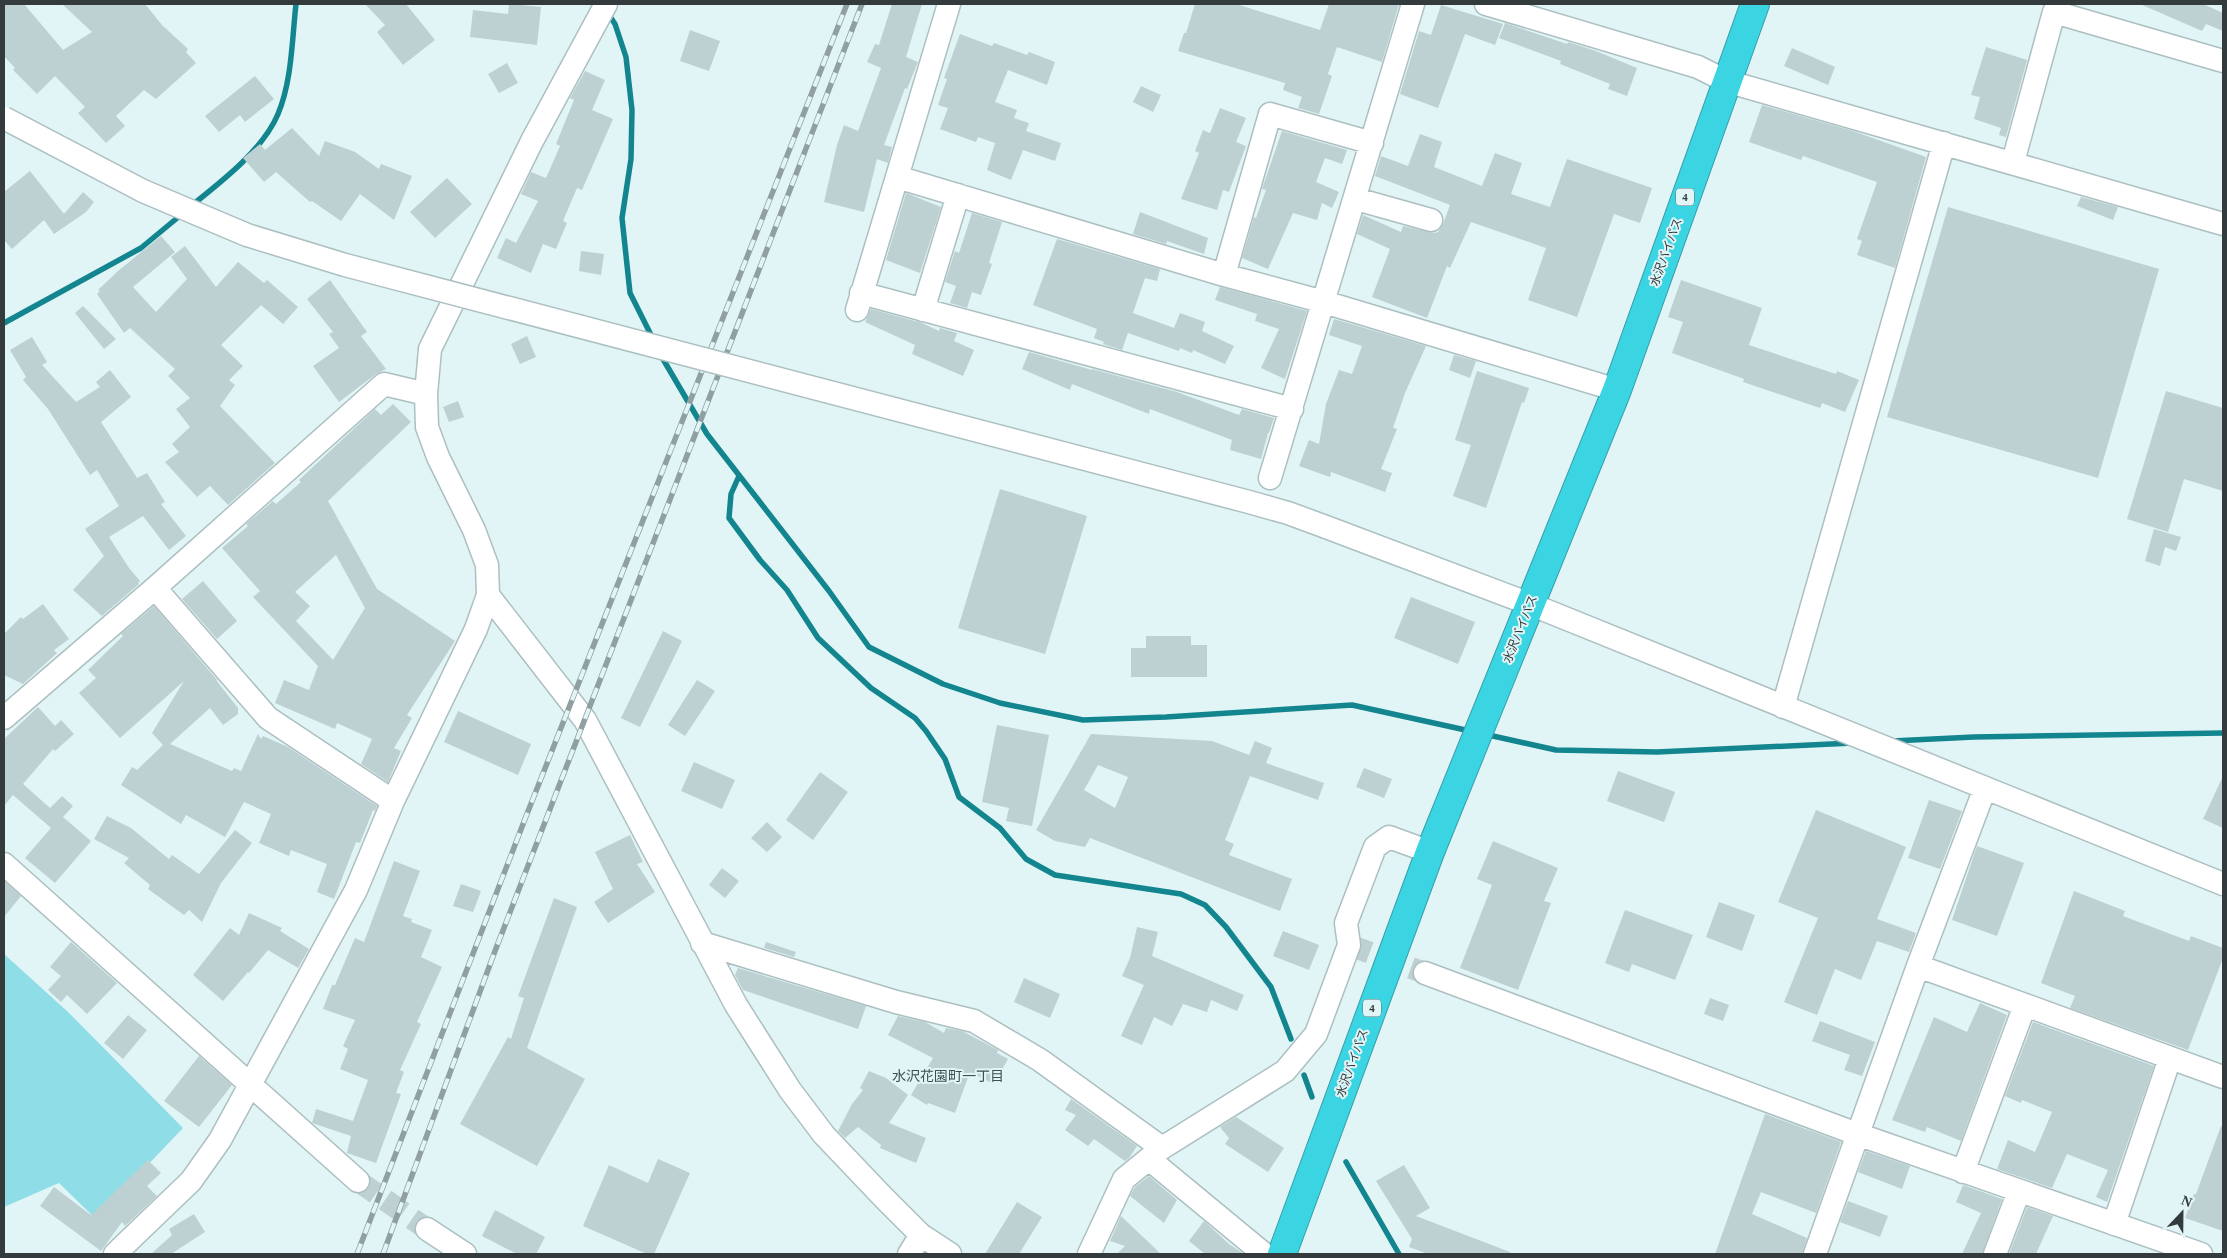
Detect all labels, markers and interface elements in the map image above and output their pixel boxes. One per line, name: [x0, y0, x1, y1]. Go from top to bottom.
road number: 4: [1676, 188, 1694, 206]
street label: 水沢バイパス: [1647, 216, 1685, 288]
street label: 水沢バイパス: [1500, 593, 1540, 665]
road number: 4: [1363, 1000, 1381, 1016]
street label: 水沢バイパス: [1333, 1027, 1371, 1099]
district label: 水沢花園町一丁目: [892, 1069, 1004, 1084]
north arrow: [2157, 1188, 2207, 1238]
text: N: [2179, 1193, 2194, 1210]

